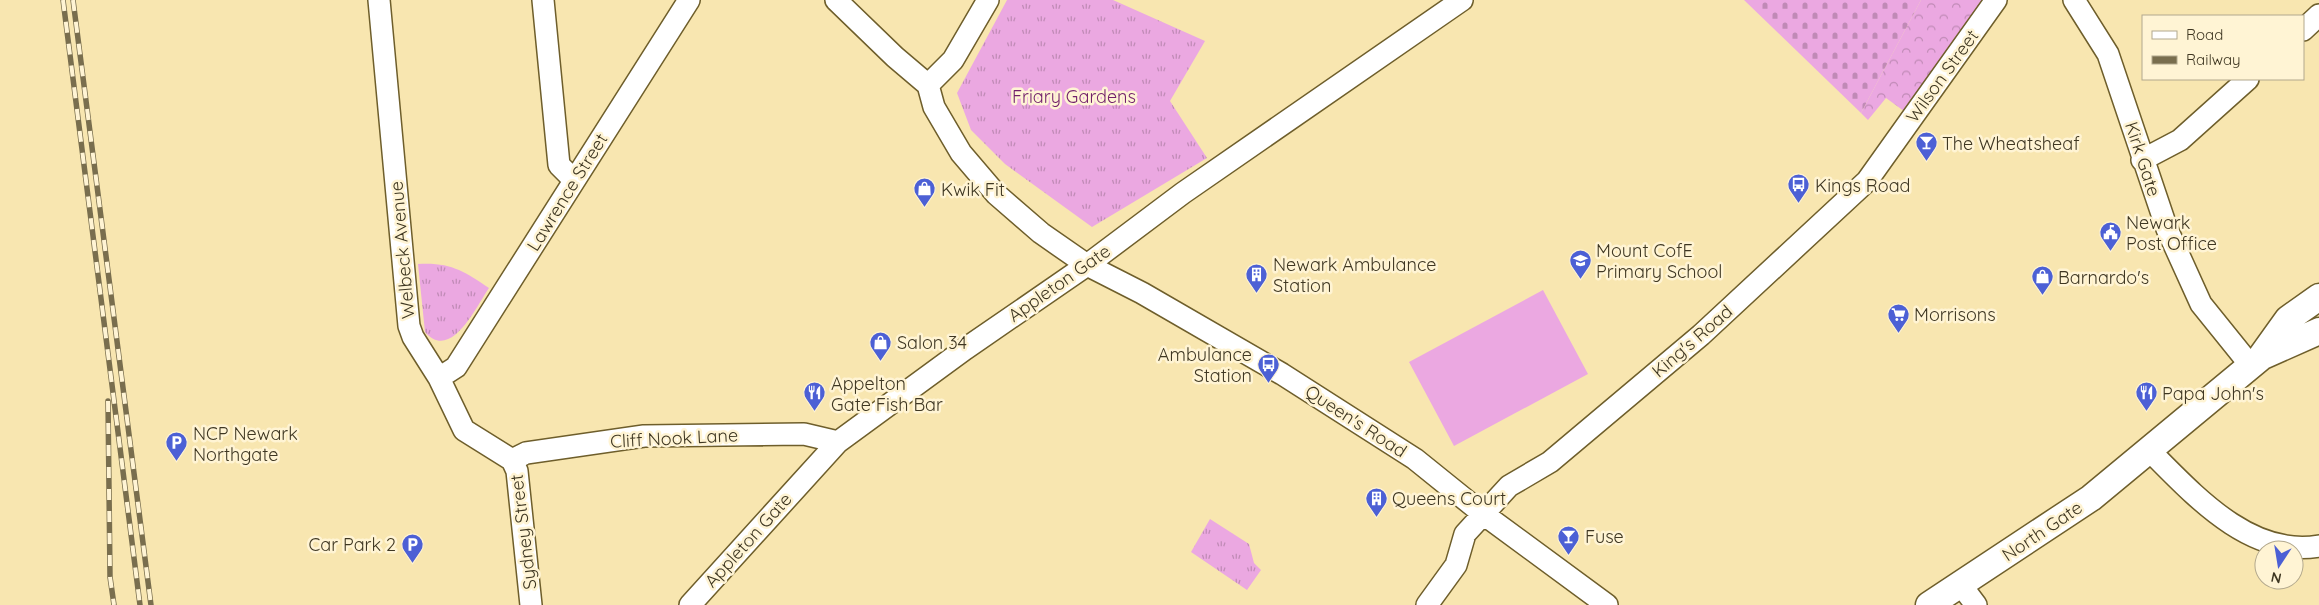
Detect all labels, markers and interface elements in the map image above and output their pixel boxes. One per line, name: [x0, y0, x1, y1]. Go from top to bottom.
legend: [2142, 15, 2304, 80]
street label: Wilson Street: [1901, 25, 1983, 127]
text: Road: [2186, 25, 2223, 44]
text: Railway: [2186, 50, 2241, 69]
park label: Friary Gardens: [1012, 85, 1136, 108]
street label: Kirk Gate: [2120, 119, 2166, 199]
street label: Lawrence Street: [522, 129, 612, 255]
bar icon: The Wheatsheaf: [1914, 131, 1938, 162]
place label: The Wheatsheaf: [1942, 132, 2080, 155]
bus stop icon: Kings Road: [1787, 173, 1811, 204]
place label: Kings Road: [1815, 174, 1910, 197]
shop icon: Kwik Fit: [913, 177, 937, 208]
place label: Kwik Fit: [941, 178, 1005, 201]
street label: Welbeck Avenue: [385, 180, 419, 320]
place label: Newark Post Office: [2126, 211, 2217, 255]
public building icon: Newark Post Office: [2098, 220, 2122, 251]
street label: Appleton Gate: [1003, 239, 1115, 327]
place label: Mount CofE Primary School: [1596, 239, 1722, 283]
school or university icon: Mount CofE Primary School: [1568, 248, 1592, 279]
place label: Newark Ambulance Station: [1273, 253, 1436, 297]
building icon: Newark Ambulance Station: [1245, 262, 1269, 293]
shop icon: Barnardo's: [2030, 265, 2054, 296]
place label: Barnardo's: [2058, 266, 2149, 289]
street label: King's Road: [1647, 300, 1737, 382]
supermarket icon: Morrisons: [1886, 302, 1910, 333]
place label: Morrisons: [1914, 303, 1996, 326]
shop icon: Salon 34: [869, 330, 893, 361]
place label: Salon 34: [897, 331, 967, 354]
place label: Ambulance Station: [1158, 343, 1252, 387]
bus stop icon: Ambulance Station: [1256, 352, 1280, 383]
place label: Appelton Gate Fish Bar: [831, 372, 943, 416]
street label: Queen's Road: [1301, 380, 1411, 462]
restaurant icon: Appelton Gate Fish Bar: [803, 381, 827, 412]
restaurant icon: Papa John's: [2134, 381, 2158, 412]
place label: Papa John's: [2162, 382, 2264, 405]
place label: NCP Newark Northgate: [193, 422, 298, 466]
street label: Cliff Nook Lane: [609, 423, 739, 453]
parking icon: NCP Newark Northgate: [165, 431, 189, 462]
street label: Sydney Street: [505, 473, 541, 591]
building icon: Queens Court: [1364, 486, 1388, 517]
place label: Queens Court: [1392, 487, 1506, 510]
street label: Appleton Gate: [699, 488, 797, 592]
street label: North Gate: [1997, 496, 2087, 566]
bar icon: Fuse: [1557, 524, 1581, 555]
place label: Fuse: [1585, 525, 1624, 548]
parking icon: Car Park 2: [400, 532, 424, 563]
place label: Car Park 2: [309, 533, 396, 556]
north arrow: [2254, 540, 2304, 590]
text: N: [2269, 568, 2283, 588]

